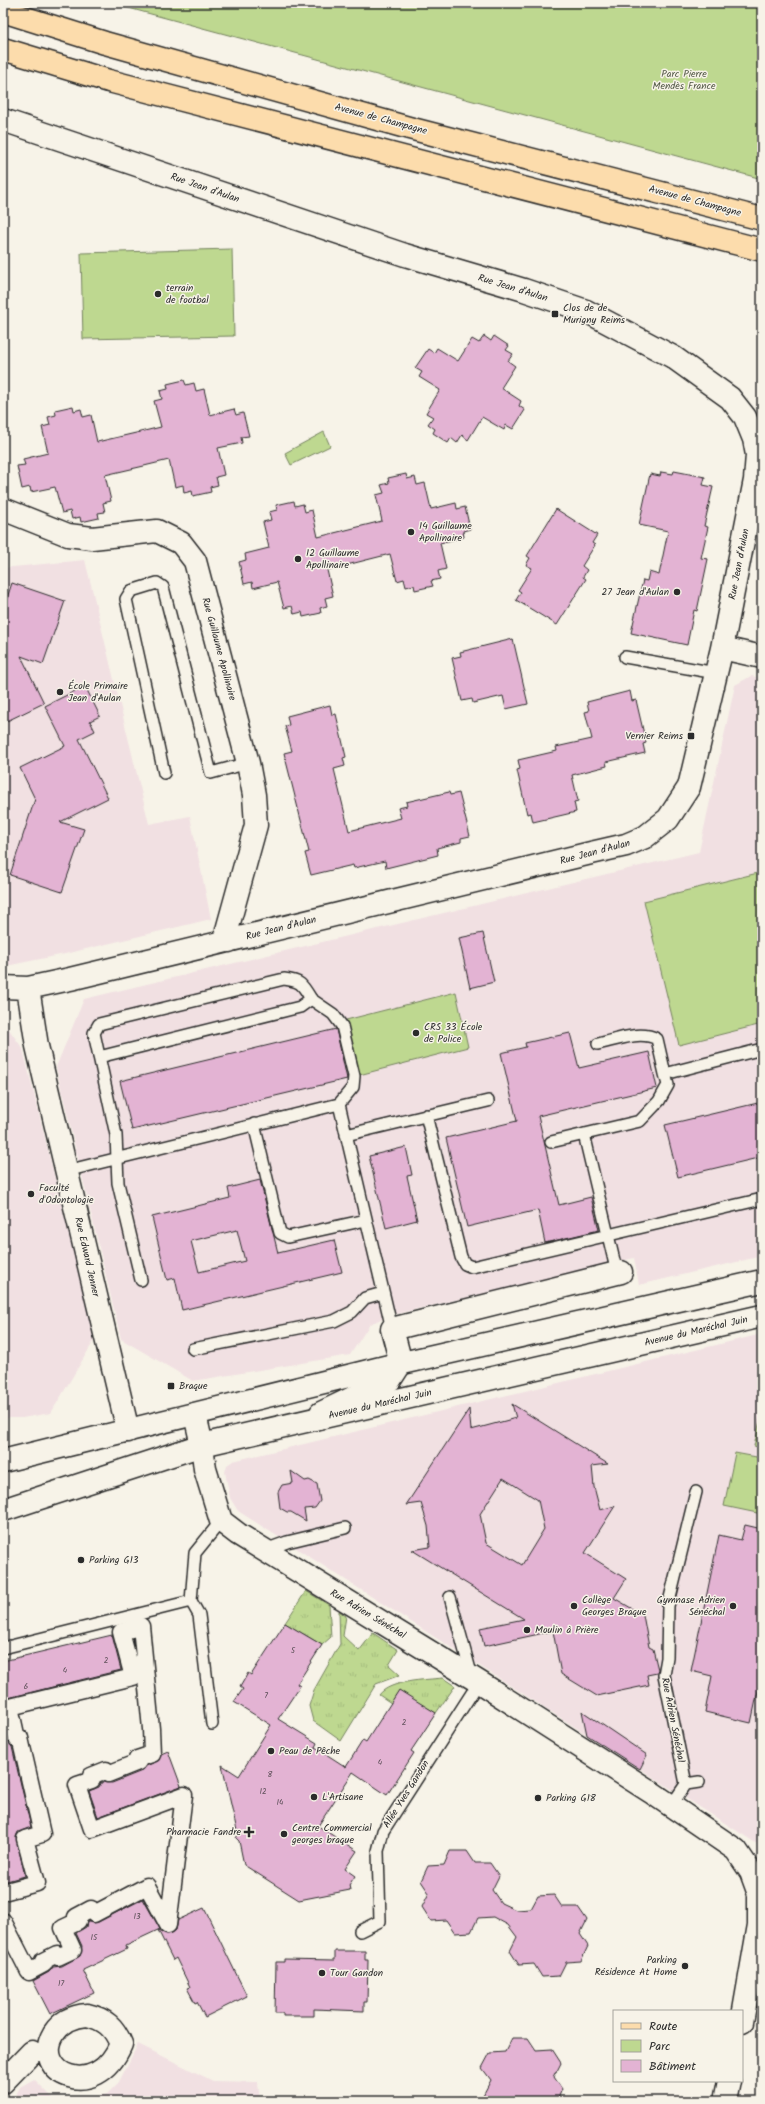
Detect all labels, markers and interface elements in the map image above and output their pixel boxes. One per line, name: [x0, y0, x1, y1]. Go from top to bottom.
park label: Parc Pierre Mendès France: [653, 66, 716, 94]
street label: Avenue de Champagne: [333, 99, 429, 139]
street label: Rue Jean d'Aulan: [168, 169, 242, 207]
street label: Avenue de Champagne: [647, 181, 743, 221]
street label: Rue Jean d'Aulan: [476, 270, 550, 306]
place label: terrain de footbal: [166, 280, 209, 308]
marker: terrain de footbal: [153, 289, 163, 299]
place label: Clos de de Murigny Reims: [563, 300, 626, 328]
marker: Clos de de Murigny Reims: [550, 309, 560, 319]
place label: 14 Guillaume Apollinaire: [419, 518, 472, 546]
marker: 14 Guillaume Apollinaire: [406, 527, 416, 537]
street label: Rue Jean d'Aulan: [724, 527, 754, 601]
place label: 12 Guillaume Apollinaire: [306, 545, 360, 573]
marker: 12 Guillaume Apollinaire: [293, 554, 303, 564]
place label: 27 Jean d'Aulan: [602, 584, 669, 600]
marker: 27 Jean d'Aulan: [672, 587, 682, 597]
street label: Rue Guillaume Apollinaire: [198, 596, 241, 703]
place label: École Primaire Jean d'Aulan: [68, 678, 128, 706]
marker: École Primaire Jean d'Aulan: [55, 687, 65, 697]
place label: Vernier Reims: [625, 728, 684, 744]
marker: Vernier Reims: [686, 731, 696, 741]
street label: Rue Jean d'Aulan: [558, 835, 632, 869]
street label: Rue Jean d'Aulan: [244, 912, 318, 944]
place label: CRS 33 École de Police: [424, 1019, 483, 1047]
marker: CRS 33 École de Police: [411, 1028, 421, 1038]
place label: Faculté d'Odontologie: [39, 1180, 94, 1208]
marker: Faculté d'Odontologie: [26, 1189, 36, 1199]
street label: Rue Edward Jenner: [70, 1216, 104, 1299]
street label: Avenue du Maréchal Juin: [643, 1311, 749, 1351]
place label: Braque: [179, 1378, 208, 1394]
marker: Braque: [166, 1381, 176, 1391]
street label: Avenue du Maréchal Juin: [327, 1384, 433, 1424]
place label: Parking G13: [89, 1552, 139, 1568]
marker: Parking G13: [76, 1555, 86, 1565]
street label: Rue Adrien Sénéchal: [327, 1585, 409, 1643]
place label: Collège Georges Braque: [582, 1592, 647, 1620]
place label: Gymnase Adrien Sénéchal: [657, 1592, 726, 1620]
marker: Collège Georges Braque: [569, 1601, 579, 1611]
marker: Gymnase Adrien Sénéchal: [728, 1601, 738, 1611]
place label: Moulin à Prière: [535, 1622, 599, 1638]
marker: Moulin à Prière: [522, 1625, 532, 1635]
house number: 5: [291, 1644, 296, 1657]
house number: 2: [104, 1654, 109, 1667]
house number: 4: [63, 1664, 68, 1677]
street label: Rue Adrien Sénéchal: [657, 1676, 689, 1764]
house number: 6: [24, 1680, 28, 1693]
house number: 7: [264, 1689, 268, 1702]
house number: 2: [402, 1716, 407, 1729]
place label: Peau de Pêche: [279, 1743, 341, 1759]
marker: Peau de Pêche: [266, 1746, 276, 1756]
house number: 4: [378, 1756, 383, 1769]
street label: Allée Yves Gandon: [379, 1757, 433, 1831]
house number: 8: [268, 1768, 273, 1781]
house number: 12: [259, 1785, 267, 1798]
place label: L'Artisane: [322, 1789, 364, 1805]
place label: Parking G18: [546, 1790, 597, 1806]
marker: L'Artisane: [309, 1792, 319, 1802]
marker: Parking G18: [533, 1793, 543, 1803]
house number: 14: [277, 1796, 284, 1809]
place label: Centre Commercial georges braque: [291, 1820, 372, 1848]
place label: Pharmacie Fandre: [166, 1824, 241, 1840]
marker: Pharmacie Fandre: [244, 1827, 254, 1837]
marker: Centre Commercial georges braque: [279, 1829, 289, 1839]
house number: 13: [133, 1910, 141, 1923]
house number: 15: [91, 1931, 98, 1944]
place label: Parking Résidence At Home: [595, 1952, 677, 1980]
marker: Parking Résidence At Home: [680, 1961, 690, 1971]
place label: Tour Gandon: [330, 1965, 383, 1981]
marker: Tour Gandon: [317, 1968, 327, 1978]
house number: 17: [58, 1977, 64, 1990]
legend: [613, 2010, 743, 2082]
text: Route: [649, 2017, 678, 2036]
text: Parc: [649, 2037, 670, 2056]
text: Bâtiment: [649, 2057, 696, 2076]

